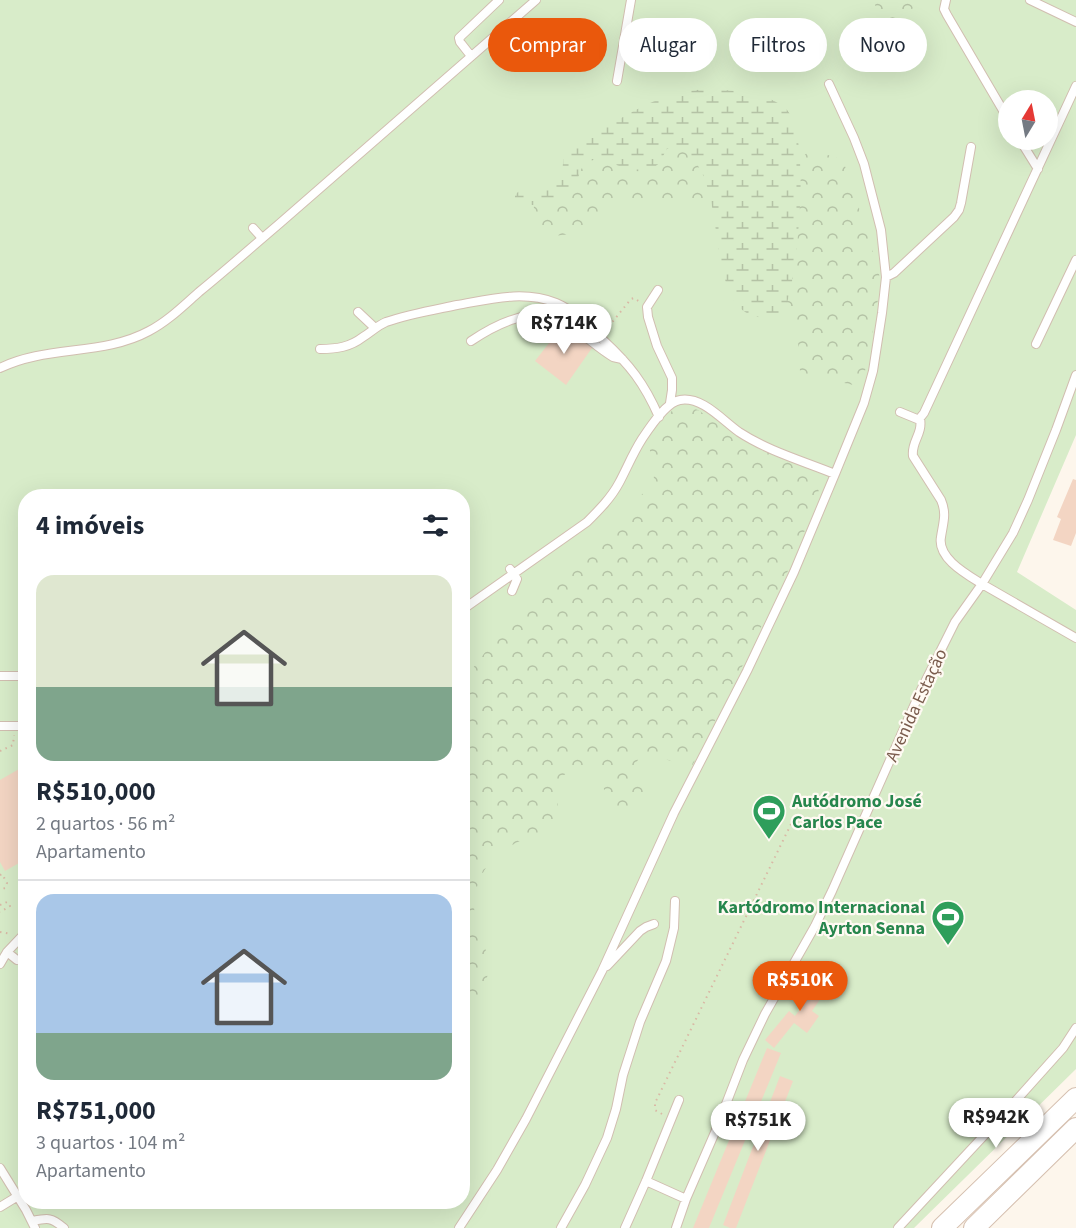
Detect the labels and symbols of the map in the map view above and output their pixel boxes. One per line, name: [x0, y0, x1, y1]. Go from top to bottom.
north arrow: [998, 90, 1058, 150]
pin: R$714K: [515, 304, 613, 355]
street label: Avenida Estação: [879, 645, 954, 766]
place label: Autódromo José Carlos Pace: [791, 789, 922, 835]
sports icon: Autódromo José Carlos Pace: [751, 793, 787, 840]
place label: Kartódromo Internacional Ayrton Senna: [718, 895, 925, 941]
sports icon: Kartódromo Internacional Ayrton Senna: [930, 899, 966, 946]
pin: R$510K: [751, 961, 849, 1012]
pin: R$942K: [947, 1098, 1045, 1149]
pin: R$751K: [709, 1101, 807, 1152]

